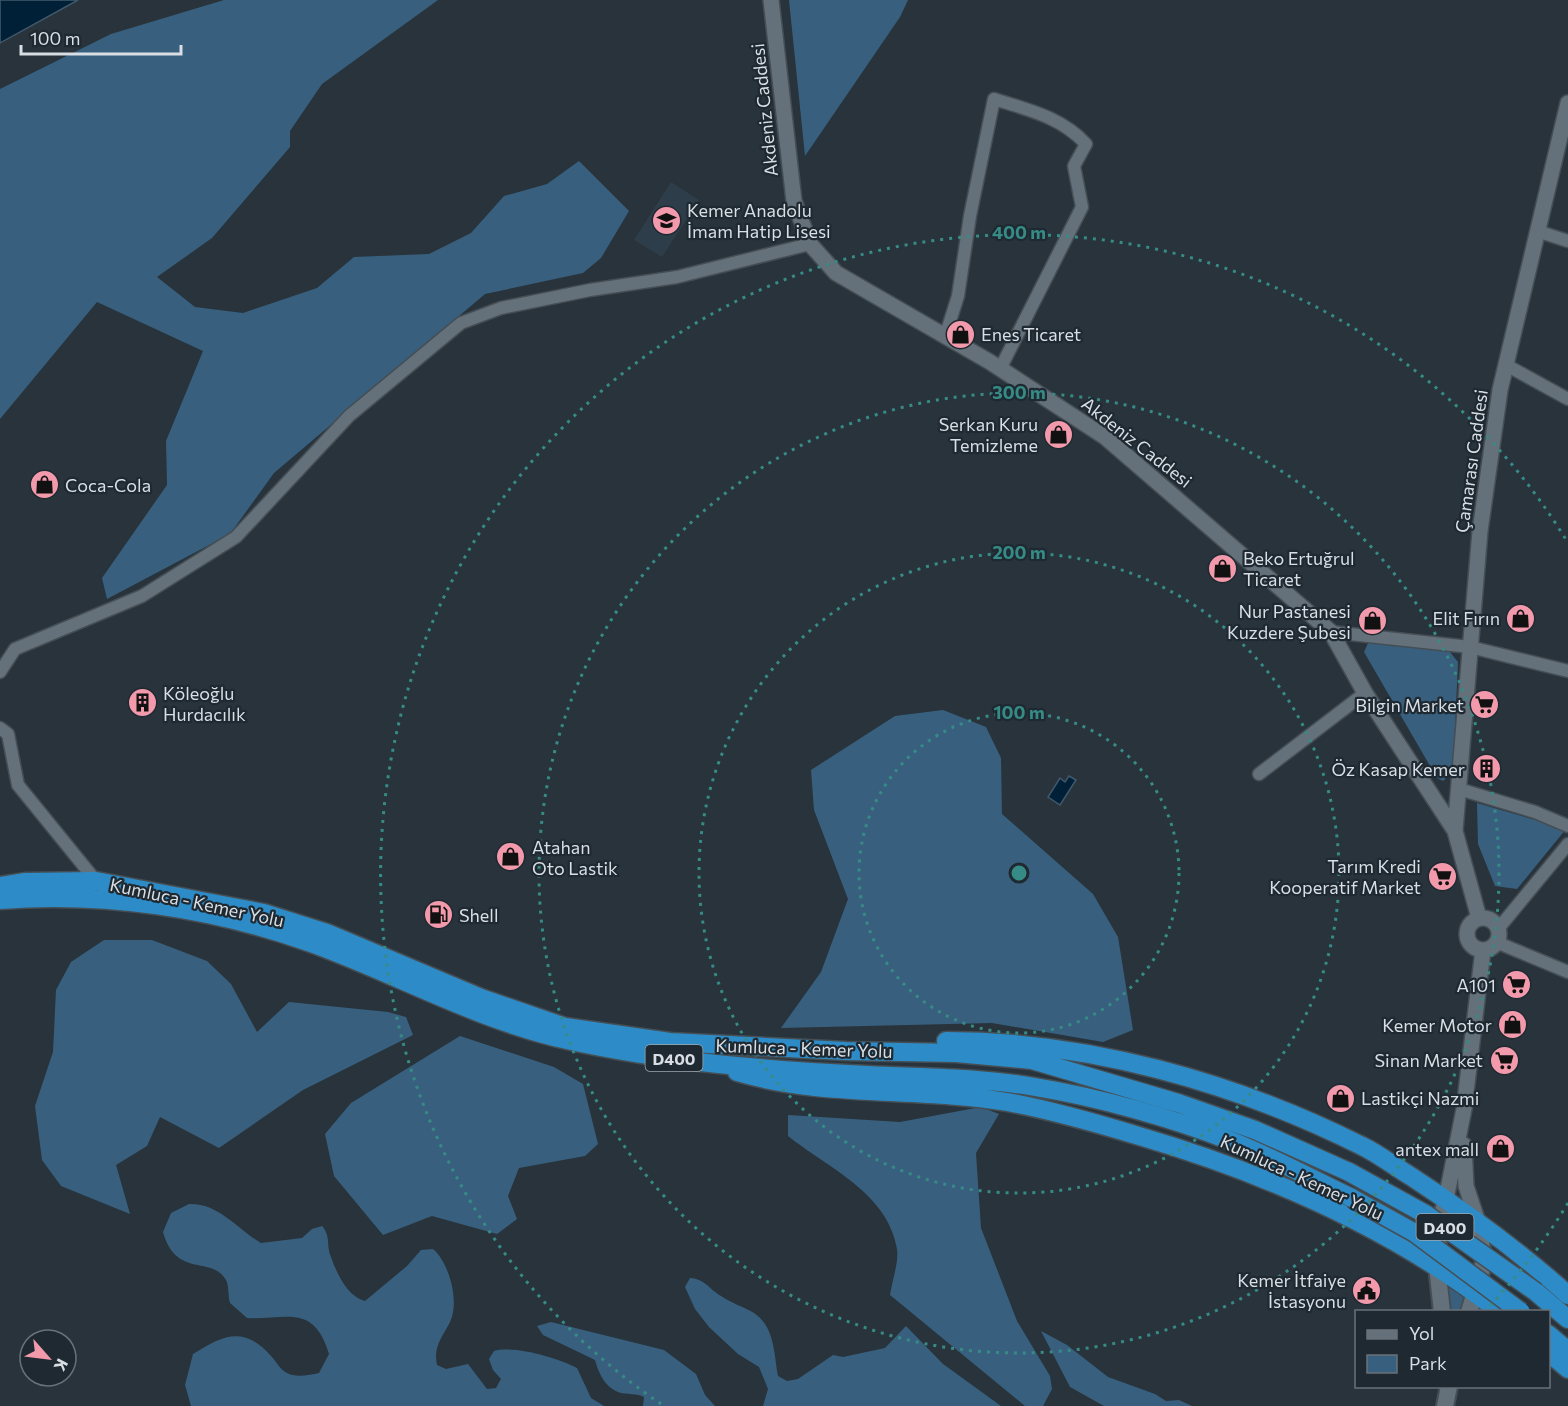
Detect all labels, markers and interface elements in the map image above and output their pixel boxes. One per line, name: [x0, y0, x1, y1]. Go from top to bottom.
scale bar: [21, 18, 182, 56]
text: 100 m: [30, 27, 80, 49]
street label: Akdeniz Caddesi: [746, 42, 782, 178]
place label: Kemer Anadolu İmam Hatip Lisesi: [687, 199, 831, 242]
school or university icon: Kemer Anadolu İmam Hatip Lisesi: [650, 204, 682, 236]
text: 400 m: [992, 221, 1046, 243]
shop icon: Enes Ticaret: [944, 318, 976, 350]
place label: Enes Ticaret: [981, 323, 1081, 345]
text: 300 m: [992, 381, 1046, 403]
street label: Çamarası Caddesi: [1450, 388, 1492, 534]
street label: Akdeniz Caddesi: [1077, 392, 1197, 492]
place label: Serkan Kuru Temizleme: [939, 413, 1038, 456]
shop icon: Serkan Kuru Temizleme: [1043, 418, 1075, 450]
shop icon: Coca-Cola: [28, 469, 60, 501]
place label: Coca-Cola: [65, 474, 151, 496]
text: 200 m: [992, 541, 1046, 563]
place label: Beko Ertuğrul Ticaret: [1243, 547, 1355, 590]
shop icon: Beko Ertuğrul Ticaret: [1206, 552, 1238, 584]
place label: Nur Pastanesi Kuzdere Şubesi: [1227, 600, 1351, 643]
shop icon: Elit Fırın: [1505, 602, 1537, 634]
shop icon: Nur Pastanesi Kuzdere Şubesi: [1356, 605, 1388, 637]
place label: Elit Fırın: [1432, 607, 1500, 629]
place label: Köleoğlu Hurdacılık: [163, 682, 246, 725]
building icon: Köleoğlu Hurdacılık: [126, 687, 158, 719]
supermarket icon: Bilgin Market: [1469, 689, 1501, 721]
place label: Bilgin Market: [1355, 694, 1464, 716]
text: 100 m: [993, 701, 1045, 723]
building icon: Öz Kasap Kemer: [1470, 753, 1502, 785]
place label: Öz Kasap Kemer: [1331, 758, 1465, 780]
place label: Atahan Oto Lastik: [532, 836, 618, 879]
shop icon: Atahan Oto Lastik: [495, 841, 527, 873]
place label: Tarım Kredi Kooperatif Market: [1269, 855, 1421, 898]
supermarket icon: Tarım Kredi Kooperatif Market: [1426, 860, 1458, 892]
centre of rings: [1009, 863, 1029, 883]
street label: Kumluca - Kemer Yolu: [108, 873, 286, 931]
fuel station icon: Shell: [422, 899, 454, 931]
place label: Shell: [459, 904, 499, 926]
supermarket icon: A101: [1501, 969, 1533, 1001]
place label: A101: [1456, 974, 1496, 996]
shop icon: Kemer Motor: [1497, 1009, 1529, 1041]
place label: Kemer Motor: [1382, 1014, 1492, 1036]
street label: Kumluca - Kemer Yolu: [715, 1034, 893, 1062]
supermarket icon: Sinan Market: [1488, 1044, 1520, 1076]
road number: D400: [646, 1045, 702, 1071]
place label: Sinan Market: [1375, 1049, 1483, 1071]
shop icon: Lastikçi Nazmi: [1324, 1082, 1356, 1114]
place label: Lastikçi Nazmi: [1361, 1087, 1479, 1109]
street label: Kumluca - Kemer Yolu: [1217, 1130, 1387, 1224]
shop icon: antex mall: [1484, 1133, 1516, 1165]
place label: antex mall: [1395, 1138, 1479, 1160]
road number: D400: [1416, 1214, 1474, 1240]
place label: Kemer İtfaiye İstasyonu: [1237, 1269, 1346, 1312]
public building icon: Kemer İtfaiye İstasyonu: [1351, 1274, 1383, 1306]
legend: [1355, 1310, 1550, 1388]
text: Yol: [1409, 1322, 1434, 1344]
north arrow: [18, 1328, 78, 1388]
text: Park: [1409, 1352, 1447, 1374]
text: K: [51, 1356, 73, 1375]

